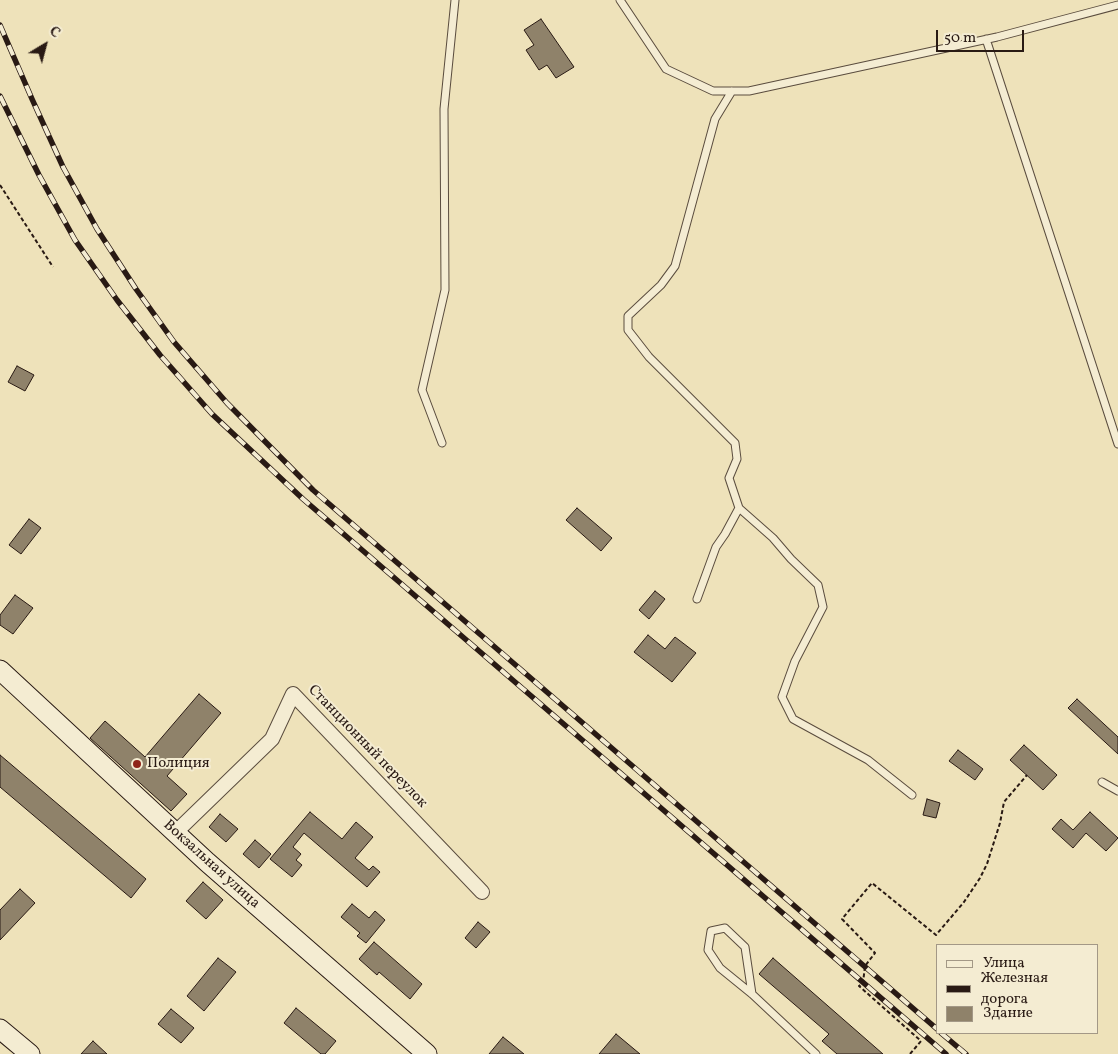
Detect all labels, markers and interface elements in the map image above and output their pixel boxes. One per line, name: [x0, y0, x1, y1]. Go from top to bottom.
north arrow: [20, 20, 70, 70]
scale bar: [938, 20, 1026, 52]
text: С: [45, 22, 64, 43]
text: 50 m: [944, 28, 976, 49]
street label: Станционный переулок: [304, 682, 430, 812]
place label: Полиция: [147, 755, 210, 773]
marker: Полиция: [131, 758, 143, 770]
street label: Вокзальная улица: [159, 817, 263, 913]
legend: [936, 944, 1098, 1034]
text: Улица: [983, 953, 1025, 974]
text: Железная дорога: [981, 968, 1048, 1010]
text: Здание: [983, 1003, 1033, 1024]

